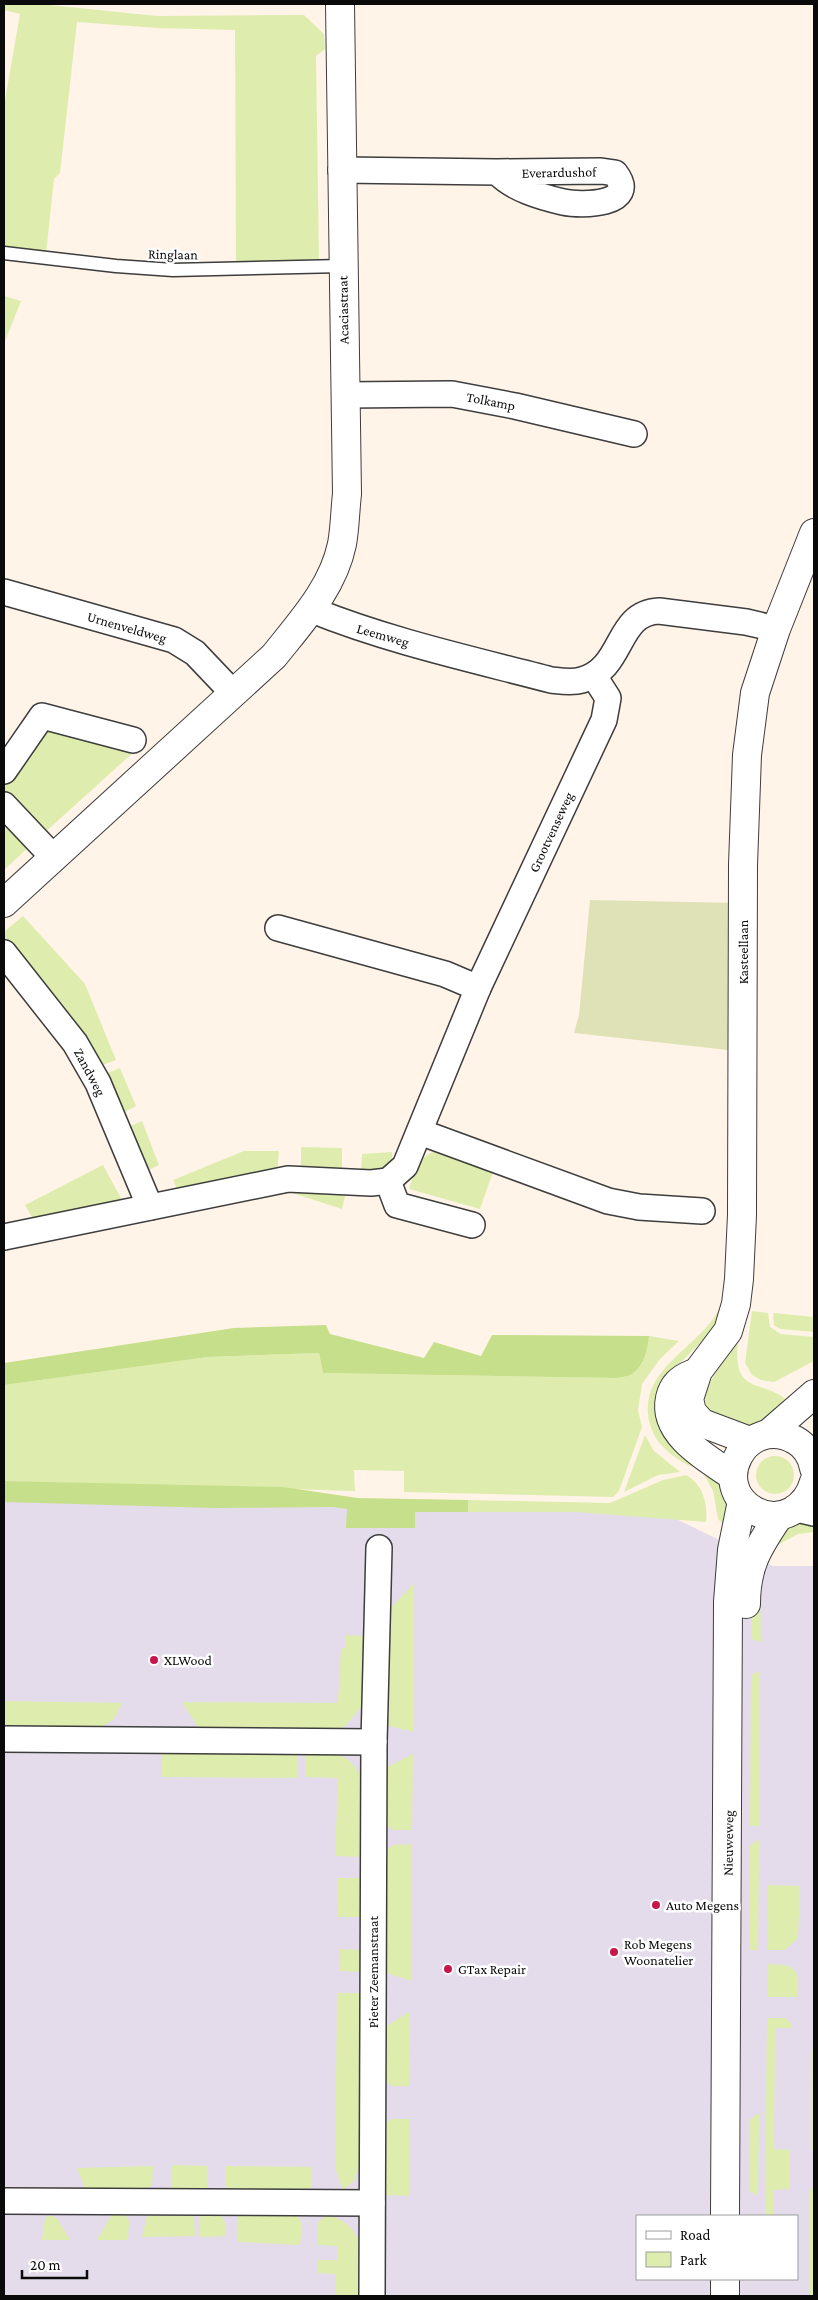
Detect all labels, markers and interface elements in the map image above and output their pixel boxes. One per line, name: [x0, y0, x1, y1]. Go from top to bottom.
street label: Everardushof: [522, 163, 597, 181]
street label: Ringlaan: [148, 246, 199, 262]
street label: Acaciastraat: [334, 275, 352, 344]
street label: Tolkamp: [465, 388, 517, 414]
street label: Urnenveldweg: [85, 608, 169, 646]
street label: Leemweg: [355, 620, 411, 650]
street label: Grootvenseweg: [525, 789, 577, 875]
street label: Kasteellaan: [735, 919, 751, 984]
street label: Zandweg: [71, 1045, 109, 1099]
place label: XLWood: [164, 1652, 212, 1668]
marker: XLWood: [148, 1654, 160, 1666]
street label: Nieuweweg: [719, 1810, 737, 1876]
place label: Auto Megens: [666, 1897, 739, 1913]
marker: Auto Megens: [650, 1899, 662, 1911]
street label: Pieter Zeemanstraat: [365, 1915, 381, 2028]
place label: Rob Megens Woonatelier: [624, 1936, 693, 1968]
marker: Rob Megens Woonatelier: [608, 1946, 620, 1958]
place label: GTax Repair: [458, 1961, 526, 1977]
marker: GTax Repair: [442, 1963, 454, 1975]
legend: [636, 2215, 798, 2280]
text: Road: [680, 2227, 711, 2243]
scale bar: [22, 2248, 88, 2280]
text: Park: [680, 2252, 707, 2268]
text: 20 m: [30, 2257, 61, 2273]

